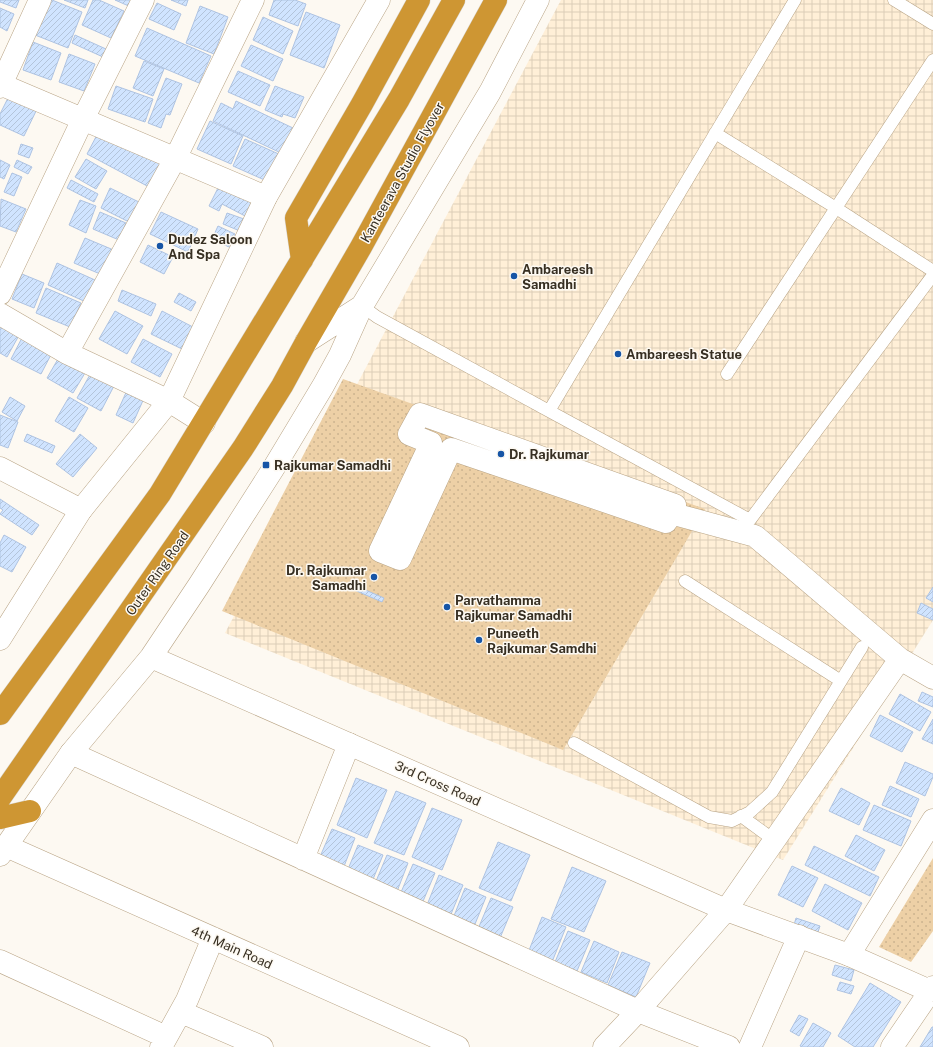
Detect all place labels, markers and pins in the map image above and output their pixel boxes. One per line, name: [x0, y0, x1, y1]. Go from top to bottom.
place label: Dudez Saloon And Spa: [168, 232, 253, 262]
marker: Dudez Saloon And Spa: [155, 241, 165, 251]
place label: Ambareesh Samadhi: [522, 262, 593, 292]
marker: Ambareesh Samadhi: [509, 271, 519, 281]
place label: Ambareesh Statue: [626, 347, 742, 362]
marker: Ambareesh Statue: [613, 349, 623, 359]
place label: Dr. Rajkumar: [509, 447, 590, 462]
marker: Dr. Rajkumar: [496, 449, 506, 459]
place label: Rajkumar Samadhi: [274, 458, 391, 473]
marker: Rajkumar Samadhi: [261, 460, 271, 470]
place label: Dr. Rajkumar Samadhi: [286, 563, 367, 593]
marker: Dr. Rajkumar Samadhi: [369, 572, 379, 582]
place label: Parvathamma Rajkumar Samadhi: [455, 593, 572, 623]
marker: Parvathamma Rajkumar Samadhi: [442, 602, 452, 612]
place label: Puneeth Rajkumar Samdhi: [487, 626, 597, 656]
marker: Puneeth Rajkumar Samdhi: [474, 635, 484, 645]

